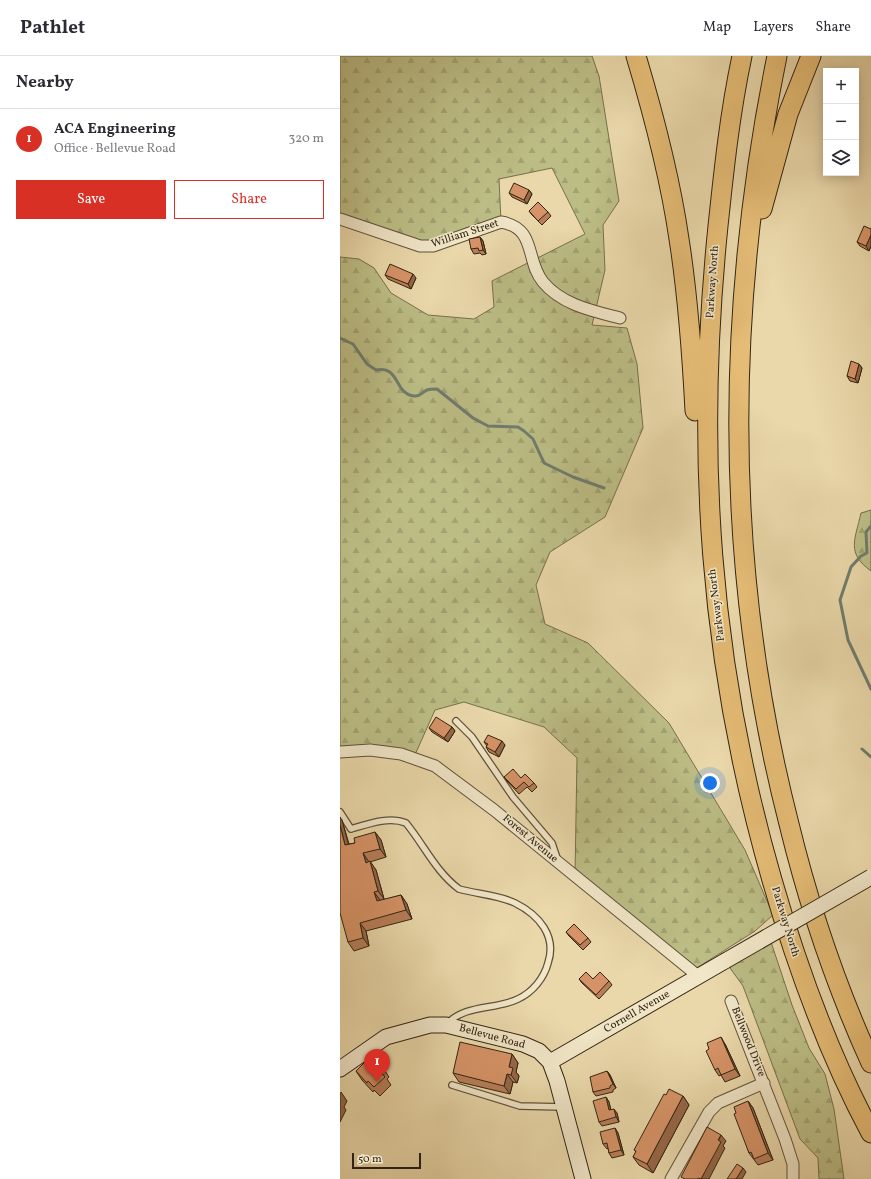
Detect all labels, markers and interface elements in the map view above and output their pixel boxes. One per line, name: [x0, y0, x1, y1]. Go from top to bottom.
text: Pathlet: [20, 15, 85, 41]
text: Map: [703, 18, 731, 37]
text: Layers: [753, 18, 793, 37]
text: Share: [815, 18, 851, 37]
map controls: [823, 68, 859, 176]
button: +: [823, 68, 859, 104]
text: Nearby: [16, 71, 74, 94]
button: −: [823, 104, 859, 140]
text: ACA Engineering: [54, 119, 176, 140]
text: 1: [26, 130, 32, 148]
text: 320 m: [289, 130, 324, 148]
text: Office · Bellevue Road: [54, 140, 176, 158]
button: layers: [823, 140, 859, 176]
button: Save: [16, 180, 166, 219]
button: Share: [174, 180, 324, 219]
street label: William Street: [429, 216, 501, 252]
street label: Parkway North: [703, 245, 723, 319]
street label: Parkway North: [705, 567, 729, 642]
your location: [700, 773, 720, 793]
street label: Forest Avenue: [499, 811, 561, 867]
street label: Parkway North: [767, 885, 803, 960]
street label: Cornell Avenue: [601, 987, 673, 1037]
street label: Bellwood Drive: [727, 1005, 769, 1079]
street label: Bellevue Road: [457, 1021, 527, 1053]
pin: 1: [364, 1049, 390, 1082]
scale bar: [352, 1151, 421, 1170]
text: 50 m: [358, 1152, 382, 1167]

